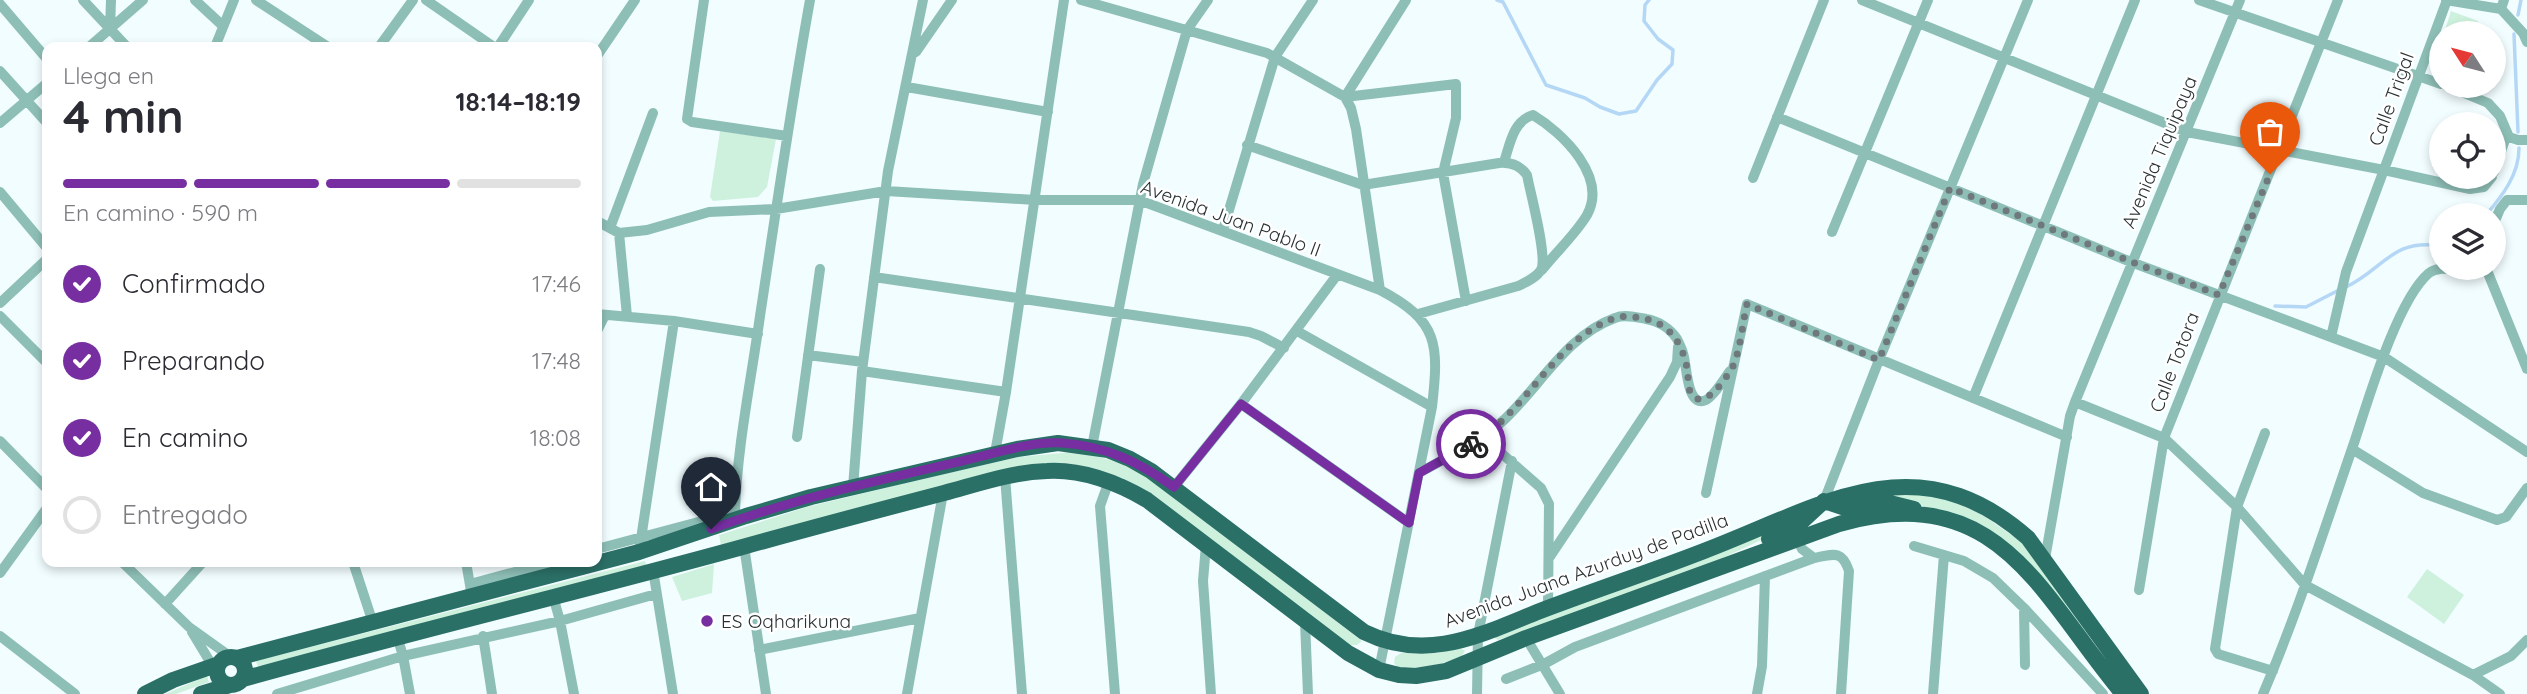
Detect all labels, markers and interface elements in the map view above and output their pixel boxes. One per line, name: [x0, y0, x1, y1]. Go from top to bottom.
north arrow: [2429, 21, 2506, 98]
map controls: [2429, 21, 2506, 280]
street label: Calle Trigal: [2363, 49, 2419, 149]
text: Llega en: [63, 61, 154, 90]
street label: Avenida Tiquipaya: [2116, 72, 2202, 232]
text: 18:14–18:19: [455, 85, 581, 118]
text: 4 min: [63, 87, 184, 145]
pin: [2240, 102, 2300, 174]
button: locate: [2429, 112, 2506, 189]
icon: bag: [2251, 113, 2289, 151]
street label: Avenida Juan Pablo II: [1138, 174, 1324, 262]
text: En camino · 590 m: [63, 198, 258, 227]
button: layers: [2429, 203, 2506, 280]
icon: check: [63, 265, 101, 303]
text: Confirmado: [122, 267, 266, 300]
text: 17:46: [532, 269, 581, 298]
street label: Calle Totora: [2144, 308, 2204, 416]
icon: check: [63, 342, 101, 380]
text: Preparando: [122, 344, 265, 377]
text: 17:48: [532, 346, 581, 375]
courier: [1436, 409, 1506, 479]
icon: check: [63, 419, 101, 457]
text: En camino: [122, 421, 248, 454]
text: 18:08: [530, 423, 581, 452]
icon: bike: [1452, 425, 1490, 463]
pin: [681, 457, 741, 529]
icon: home: [692, 468, 730, 506]
text: Entregado: [122, 498, 248, 531]
street label: Avenida Juana Azurduy de Padilla: [1441, 507, 1731, 633]
place label: ES Oqharikuna: [721, 609, 851, 633]
marker: ES Oqharikuna: [699, 613, 715, 629]

